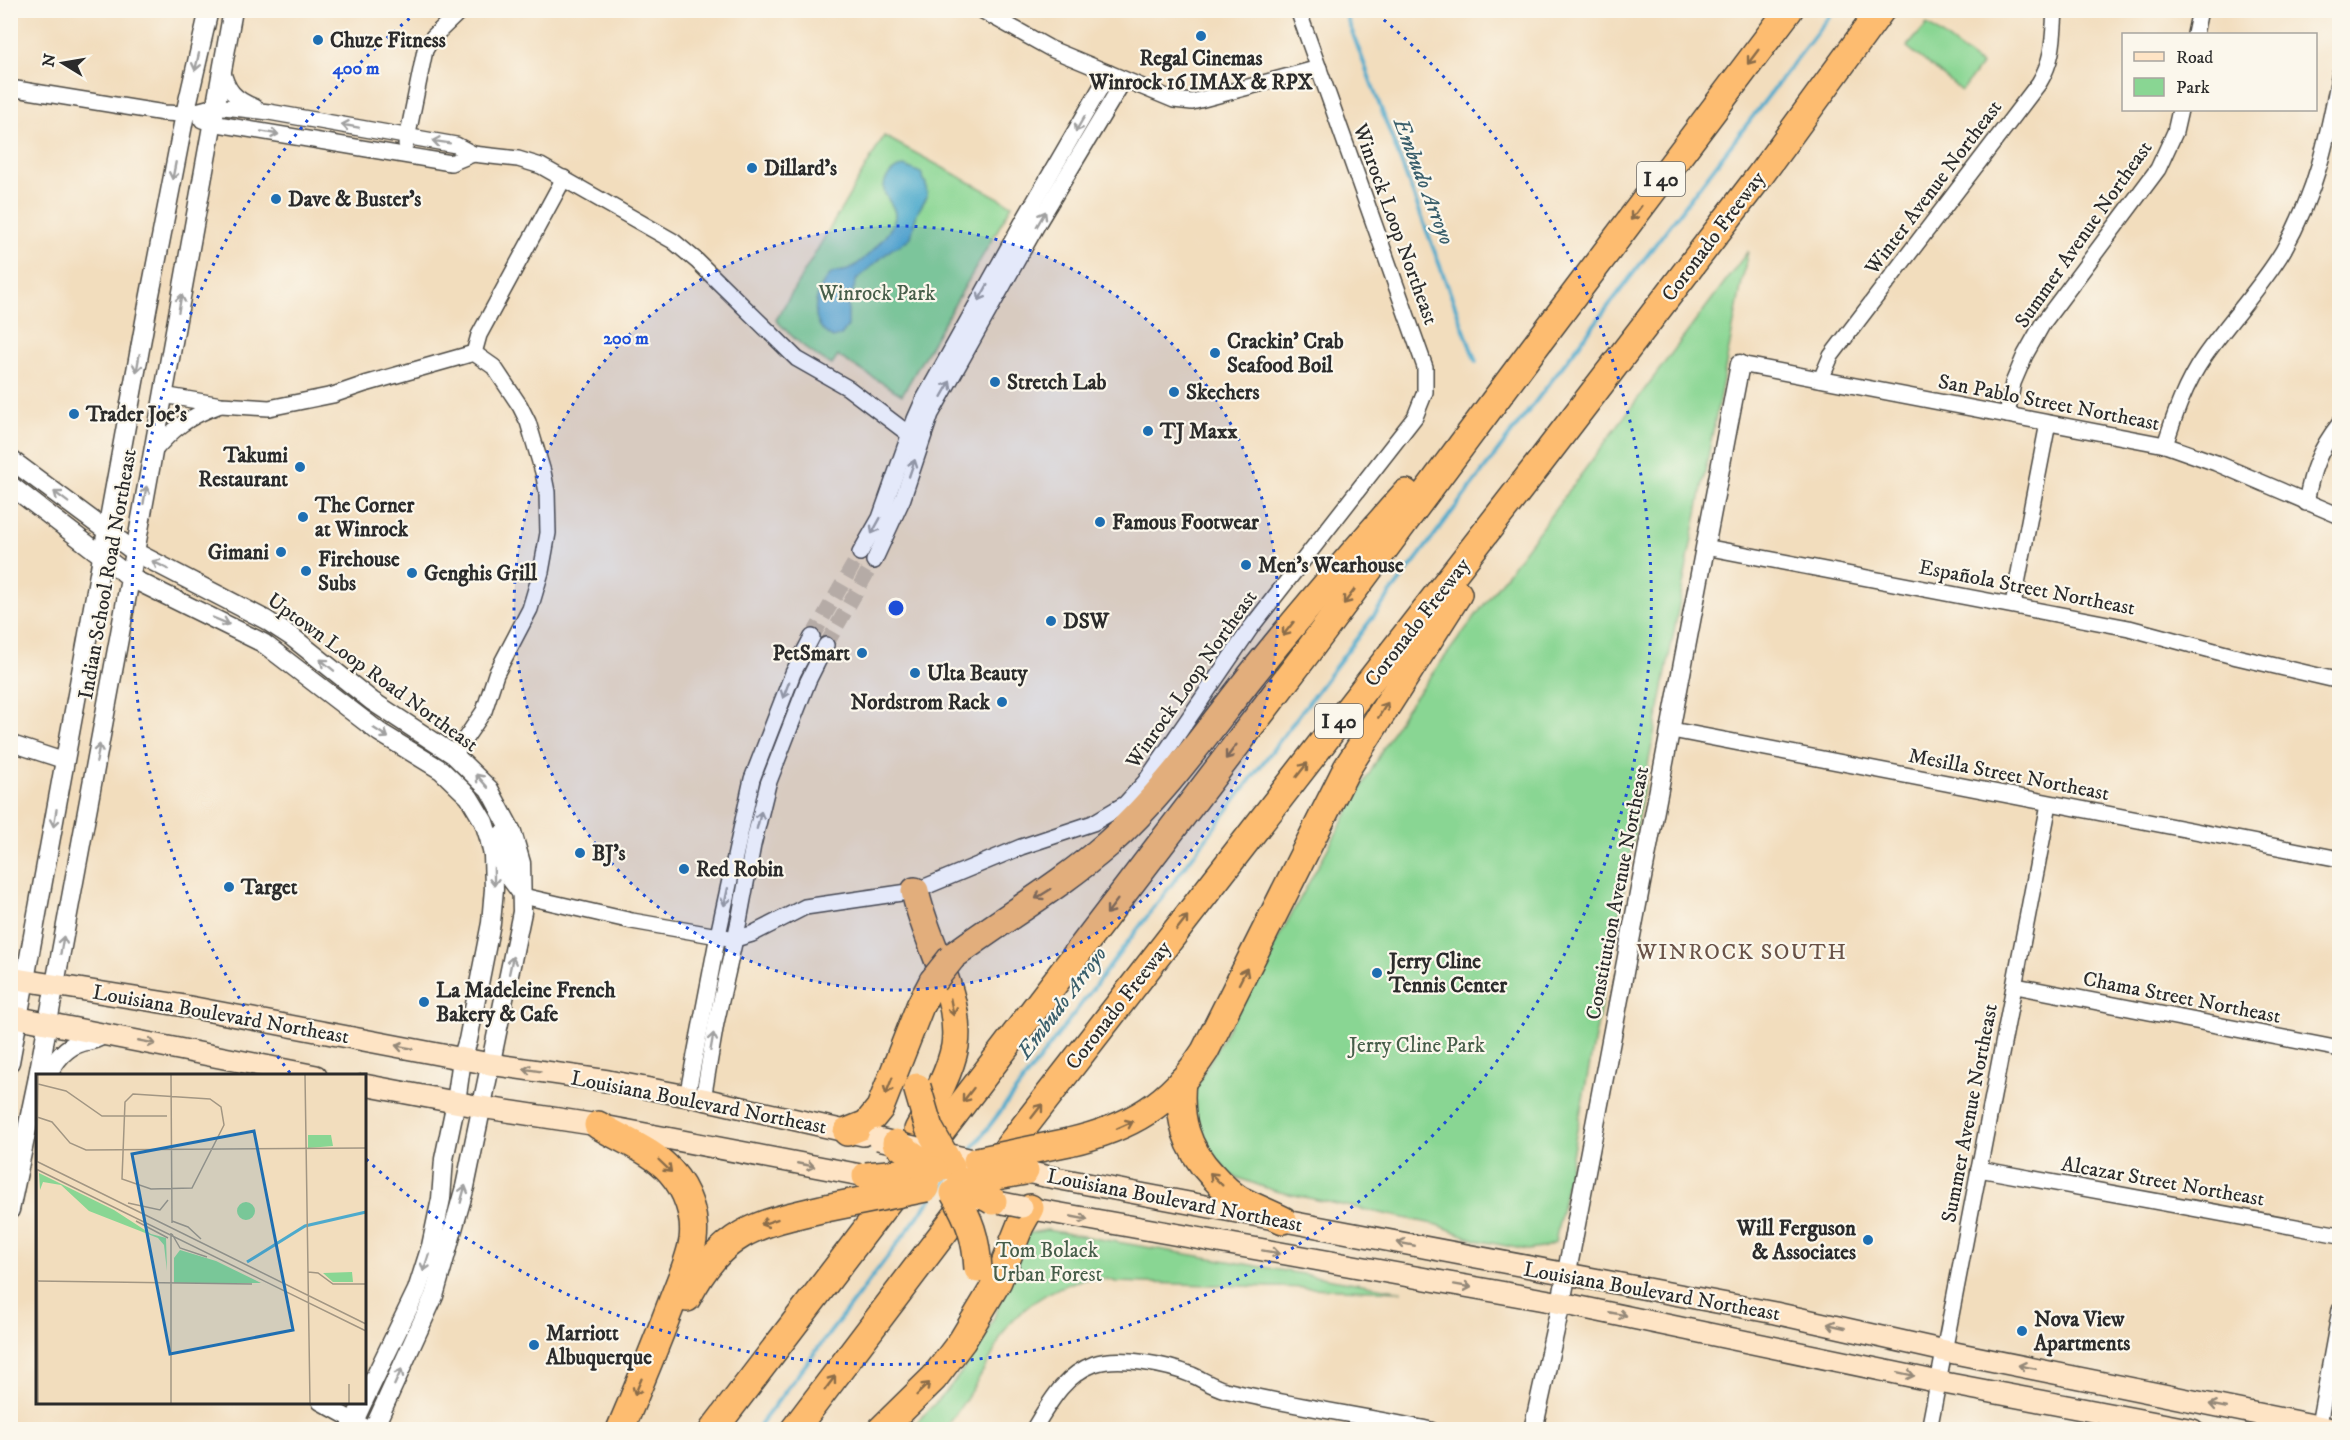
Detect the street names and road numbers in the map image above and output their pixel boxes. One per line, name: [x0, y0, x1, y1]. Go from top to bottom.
street label: Winter Avenue Northeast: [1859, 95, 2008, 281]
street label: Winrock Loop Northeast: [1346, 119, 1444, 329]
street label: Summer Avenue Northeast: [2009, 136, 2158, 333]
road number: I 40: [1637, 162, 1685, 196]
street label: Coronado Freeway: [1656, 165, 1772, 307]
street label: San Pablo Street Northeast: [1936, 369, 2162, 437]
street label: Indian School Road Northeast: [73, 447, 143, 701]
street label: Coronado Freeway: [1359, 552, 1477, 692]
street label: Española Street Northeast: [1916, 554, 2138, 622]
street label: Winrock Loop Northeast: [1120, 585, 1263, 775]
street label: Uptown Loop Road Northeast: [262, 587, 483, 758]
road number: I 40: [1315, 704, 1363, 738]
street label: Mesilla Street Northeast: [1906, 743, 2112, 807]
street label: Constitution Avenue Northeast: [1581, 764, 1655, 1022]
street label: Coronado Freeway: [1060, 935, 1178, 1075]
street label: Chama Street Northeast: [2081, 966, 2283, 1030]
street label: Louisiana Boulevard Northeast: [91, 980, 351, 1050]
street label: Summer Avenue Northeast: [1936, 1001, 2004, 1225]
street label: Louisiana Boulevard Northeast: [569, 1065, 829, 1141]
street label: Alcazar Street Northeast: [2059, 1151, 2267, 1213]
street label: Louisiana Boulevard Northeast: [1045, 1163, 1305, 1239]
street label: Louisiana Boulevard Northeast: [1522, 1257, 1782, 1327]

